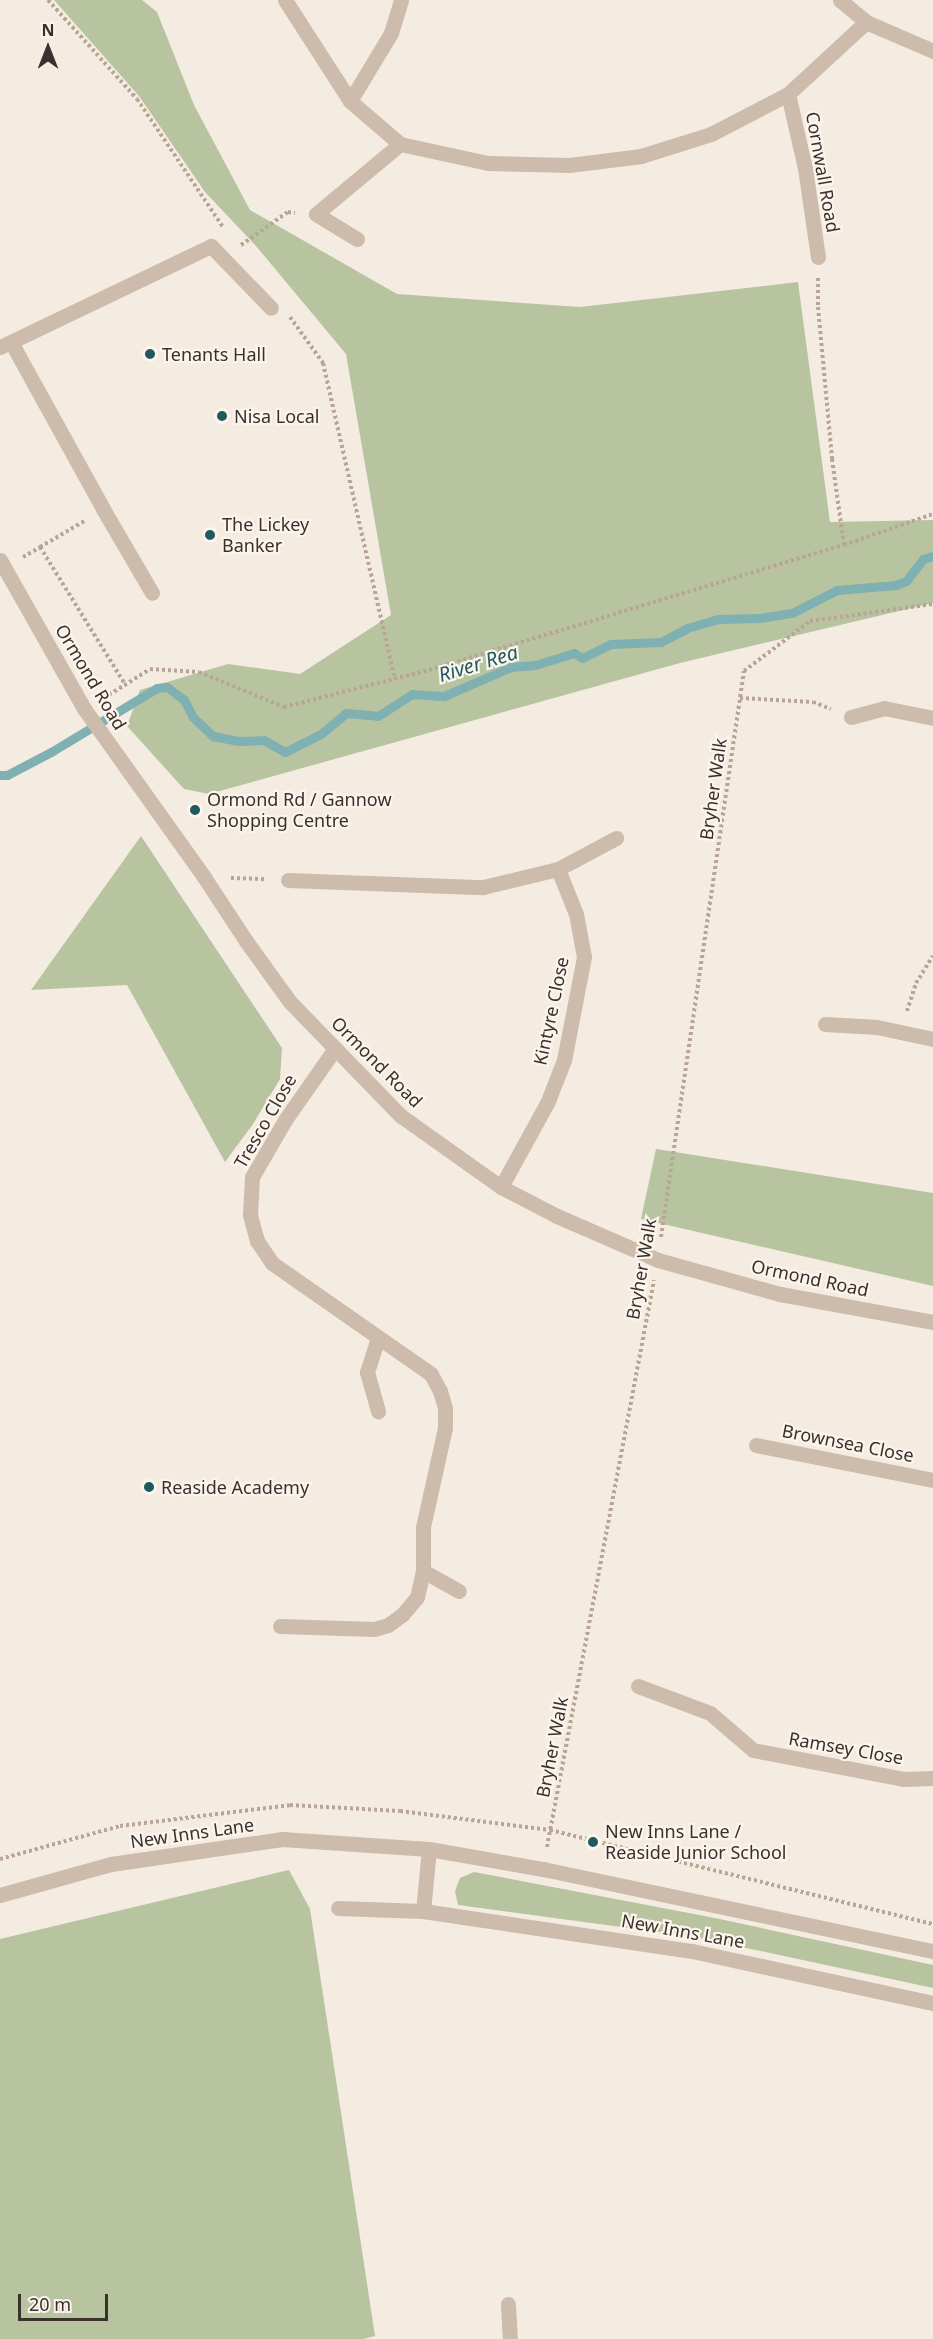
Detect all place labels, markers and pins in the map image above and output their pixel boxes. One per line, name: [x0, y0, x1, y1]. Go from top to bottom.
place label: Tenants Hall: [162, 343, 266, 365]
marker: Tenants Hall: [143, 347, 157, 361]
place label: Nisa Local: [234, 405, 319, 427]
marker: Nisa Local: [215, 409, 229, 423]
place label: The Lickey Banker: [222, 514, 309, 556]
marker: The Lickey Banker: [203, 528, 217, 542]
place label: Ormond Rd / Gannow Shopping Centre: [207, 789, 392, 832]
marker: Ormond Rd / Gannow Shopping Centre: [188, 803, 202, 817]
place label: Reaside Academy: [161, 1476, 309, 1498]
marker: Reaside Academy: [142, 1480, 156, 1494]
place label: New Inns Lane / Reaside Junior School: [605, 1821, 786, 1864]
marker: New Inns Lane / Reaside Junior School: [586, 1835, 600, 1849]

